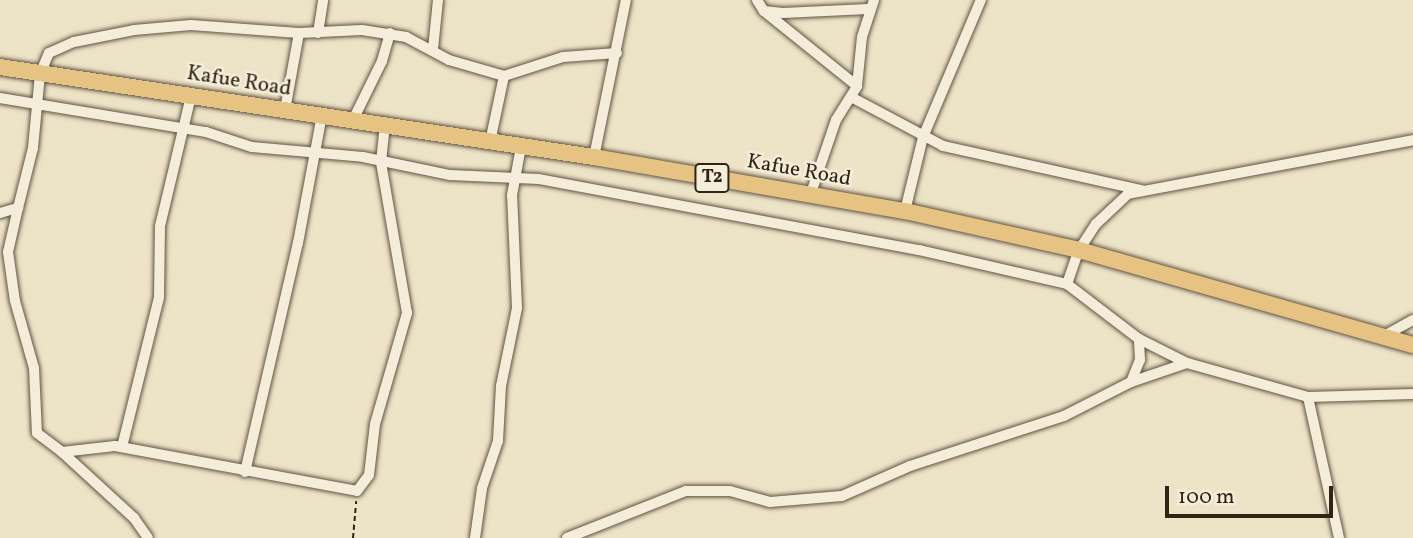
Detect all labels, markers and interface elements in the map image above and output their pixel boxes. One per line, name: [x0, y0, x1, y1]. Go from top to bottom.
street label: Kafue Road: [185, 61, 293, 103]
street label: Kafue Road: [745, 149, 853, 193]
road number: T2: [693, 162, 731, 194]
scale bar: [1168, 472, 1336, 516]
text: 100 m: [1178, 483, 1235, 512]

